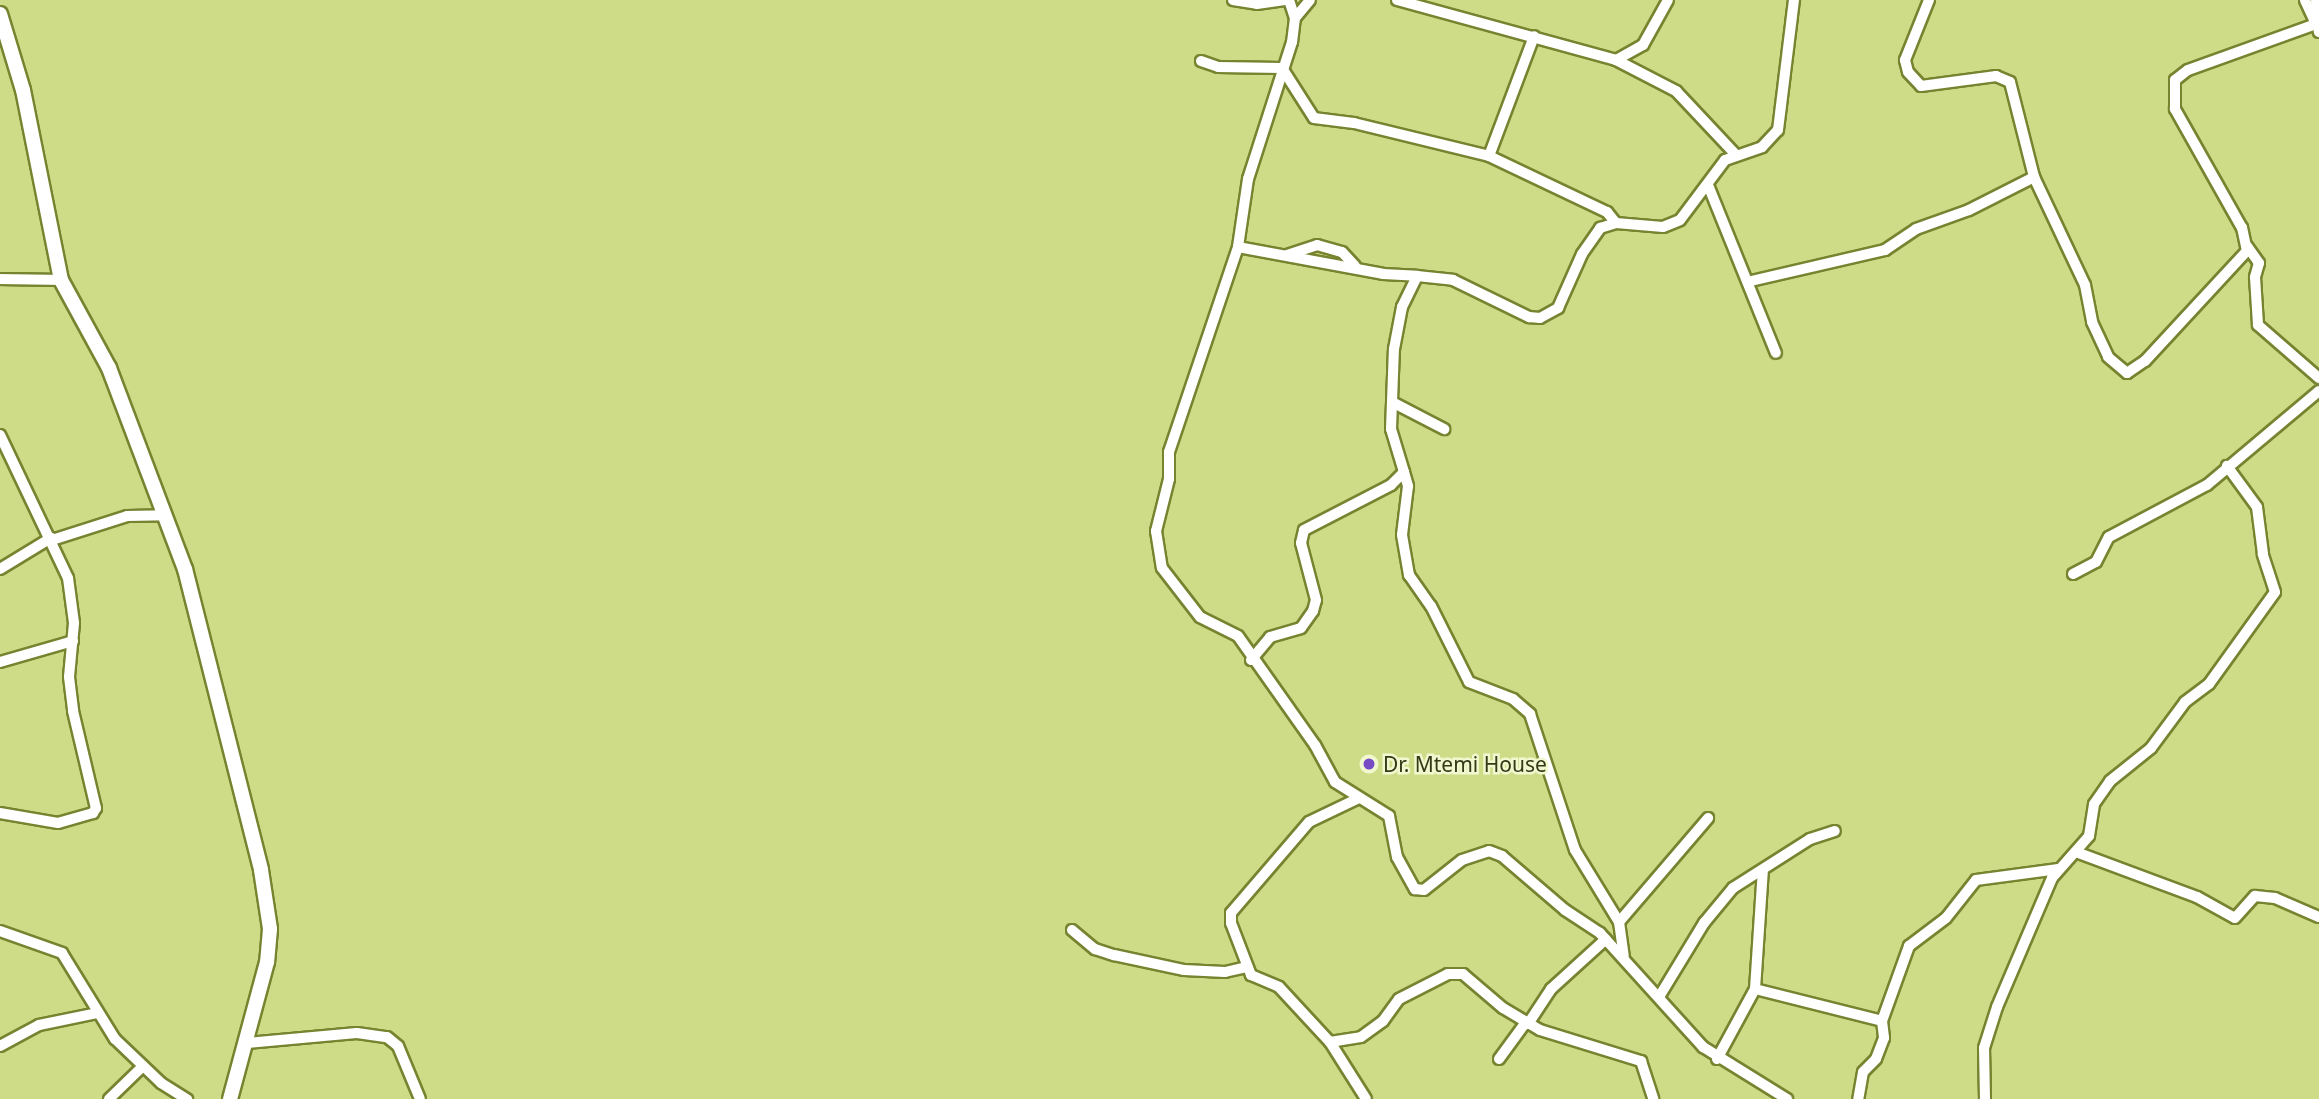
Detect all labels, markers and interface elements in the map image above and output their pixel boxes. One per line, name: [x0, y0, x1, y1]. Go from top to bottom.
place label: Dr. Mtemi House: [1383, 751, 1547, 777]
marker: Dr. Mtemi House: [1361, 756, 1377, 772]

